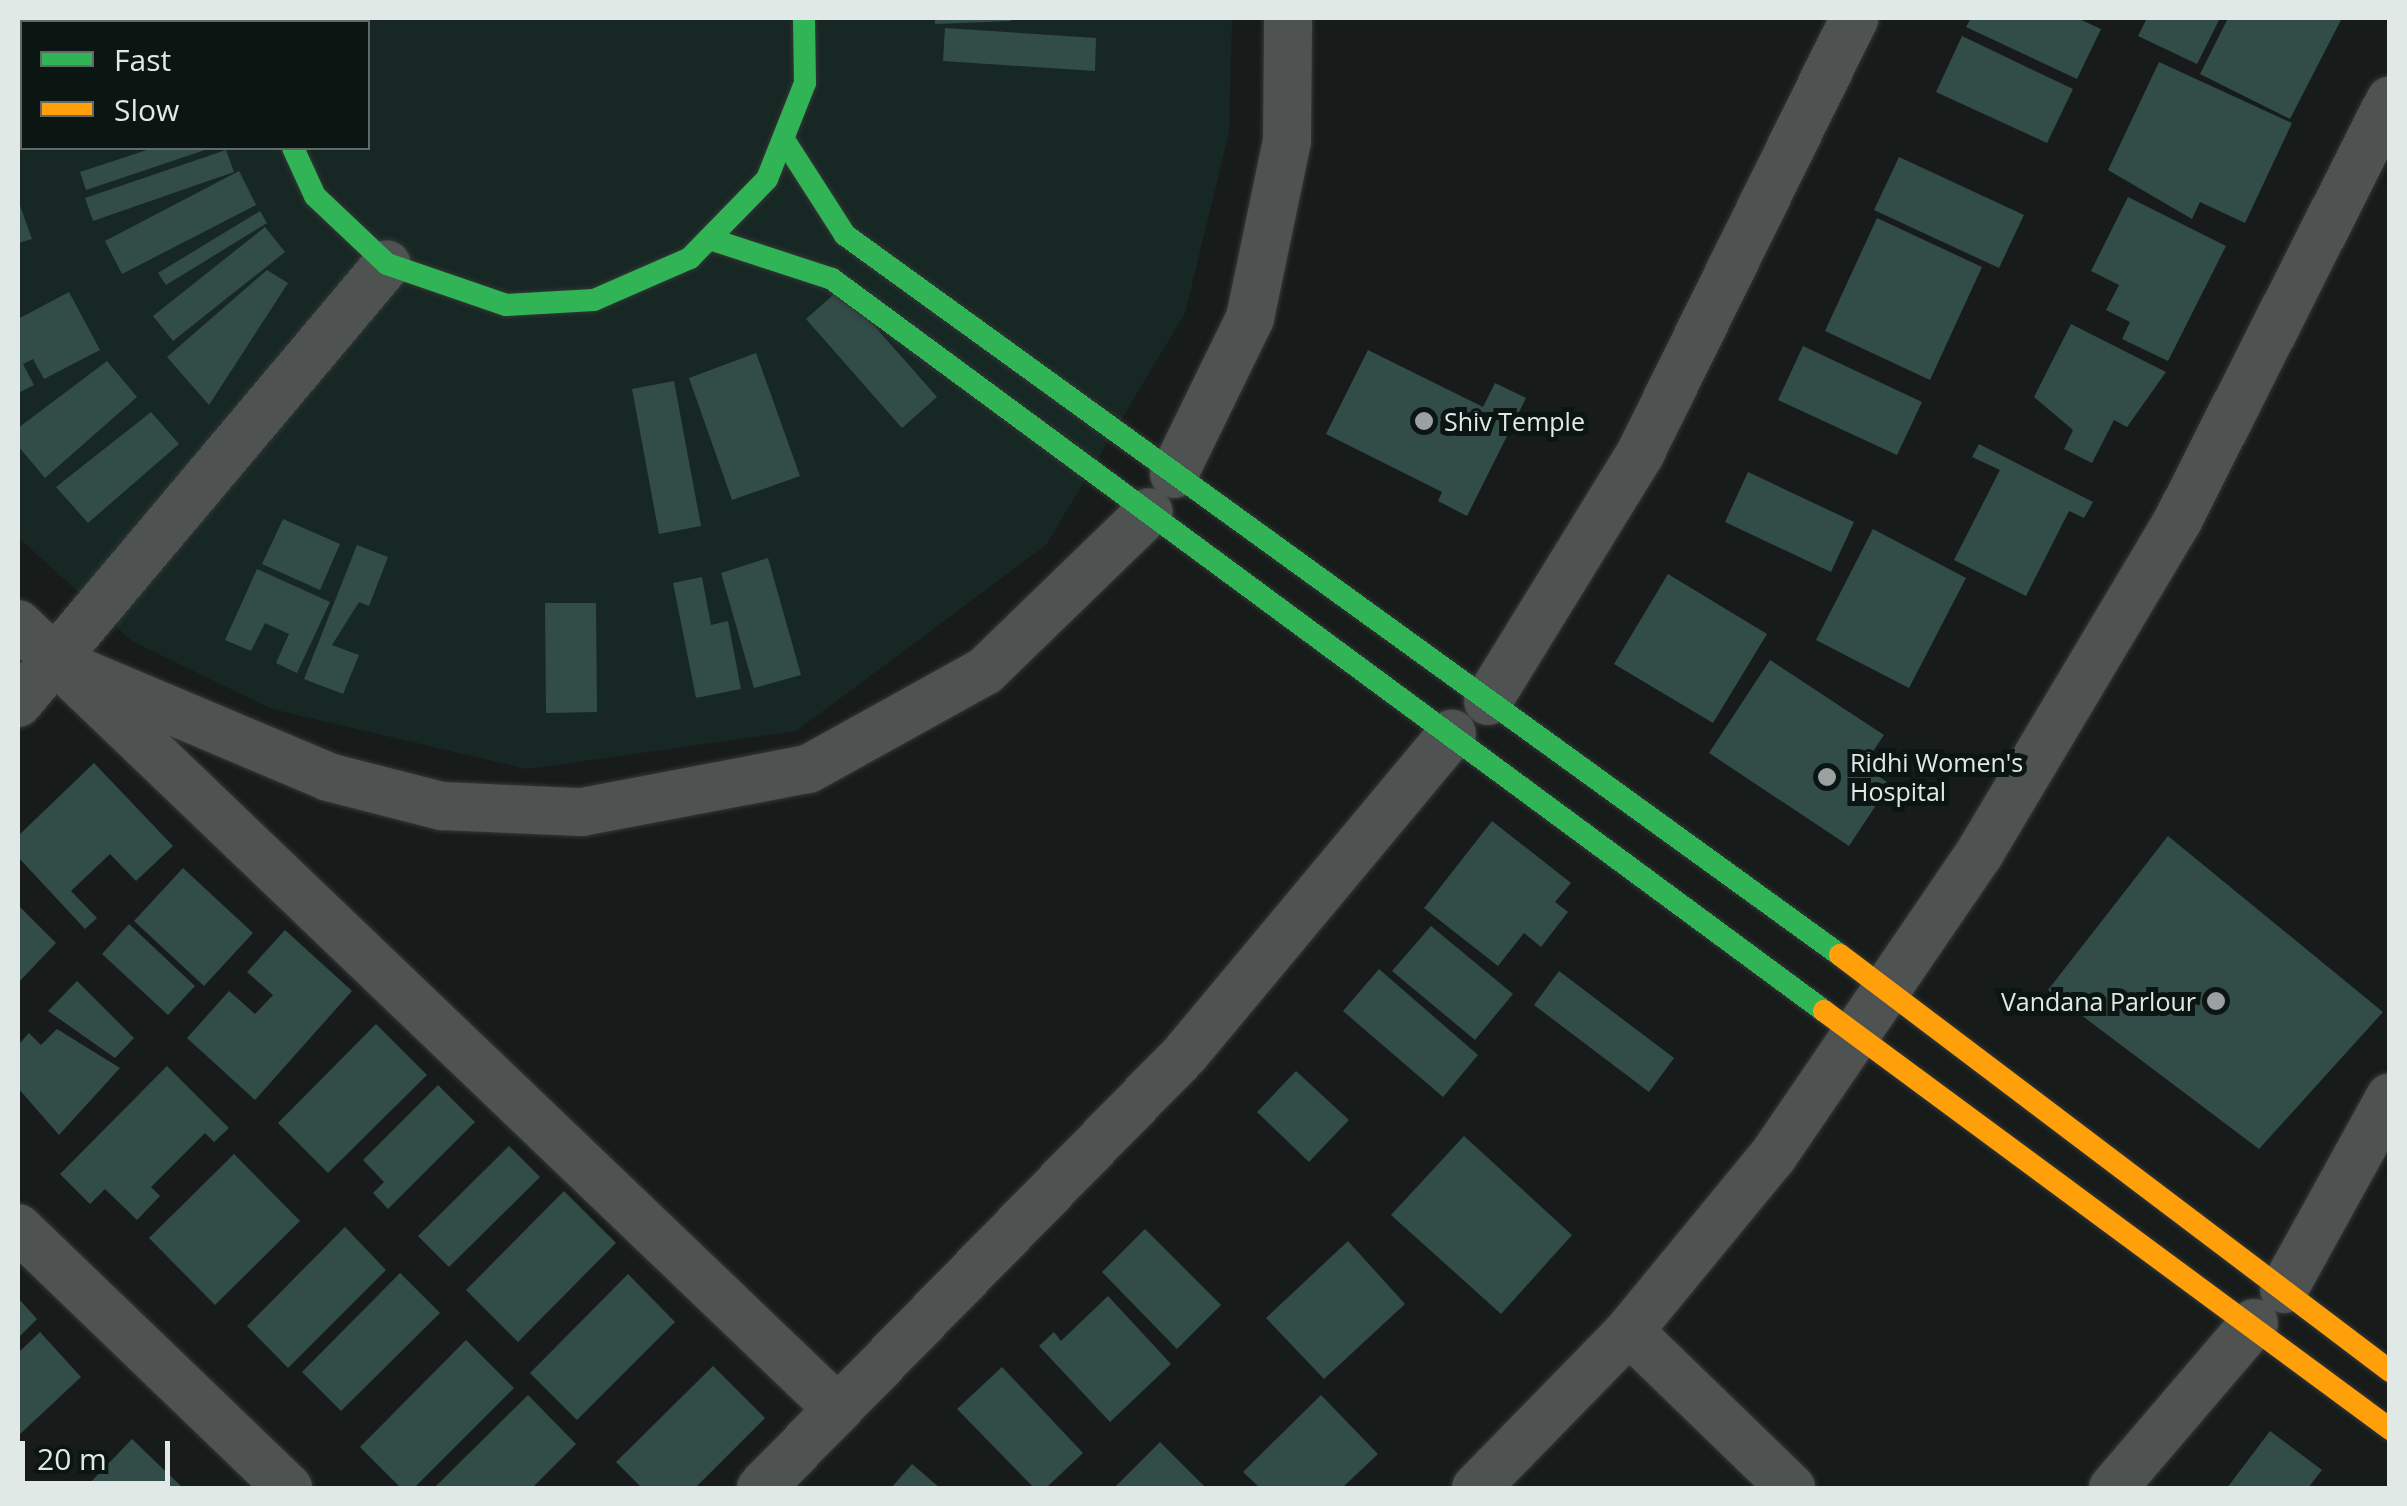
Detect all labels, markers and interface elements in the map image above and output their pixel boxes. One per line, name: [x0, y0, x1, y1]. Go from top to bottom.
legend: [20, 20, 370, 150]
text: Fast: [114, 39, 171, 80]
text: Slow: [114, 89, 179, 130]
place label: Shiv Temple: [1444, 406, 1585, 436]
marker: Shiv Temple: [1413, 410, 1435, 432]
place label: Ridhi Women's Hospital: [1850, 748, 2023, 807]
marker: Ridhi Women's Hospital: [1814, 764, 1840, 790]
place label: Vandana Parlour: [2001, 986, 2196, 1016]
marker: Vandana Parlour: [2205, 990, 2227, 1012]
scale bar: [25, 1421, 175, 1483]
text: 20 m: [37, 1438, 107, 1479]

